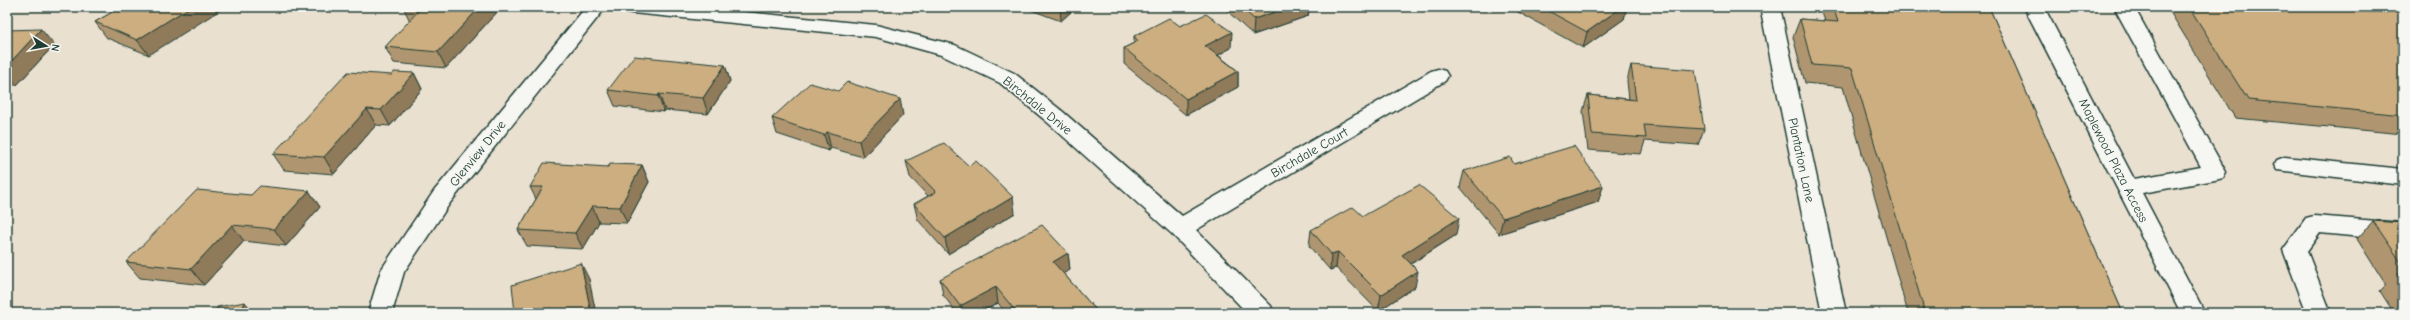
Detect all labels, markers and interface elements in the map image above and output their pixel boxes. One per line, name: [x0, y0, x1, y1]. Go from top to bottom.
north arrow: [26, 26, 66, 66]
text: N: [48, 43, 62, 53]
street label: Birchdale Drive: [1000, 73, 1076, 138]
street label: Maplewood Plaza Access: [2076, 96, 2151, 225]
street label: Glenview Drive: [446, 117, 509, 189]
street label: Plantation Lane: [1785, 117, 1818, 204]
street label: Birchdale Court: [1268, 124, 1352, 181]

